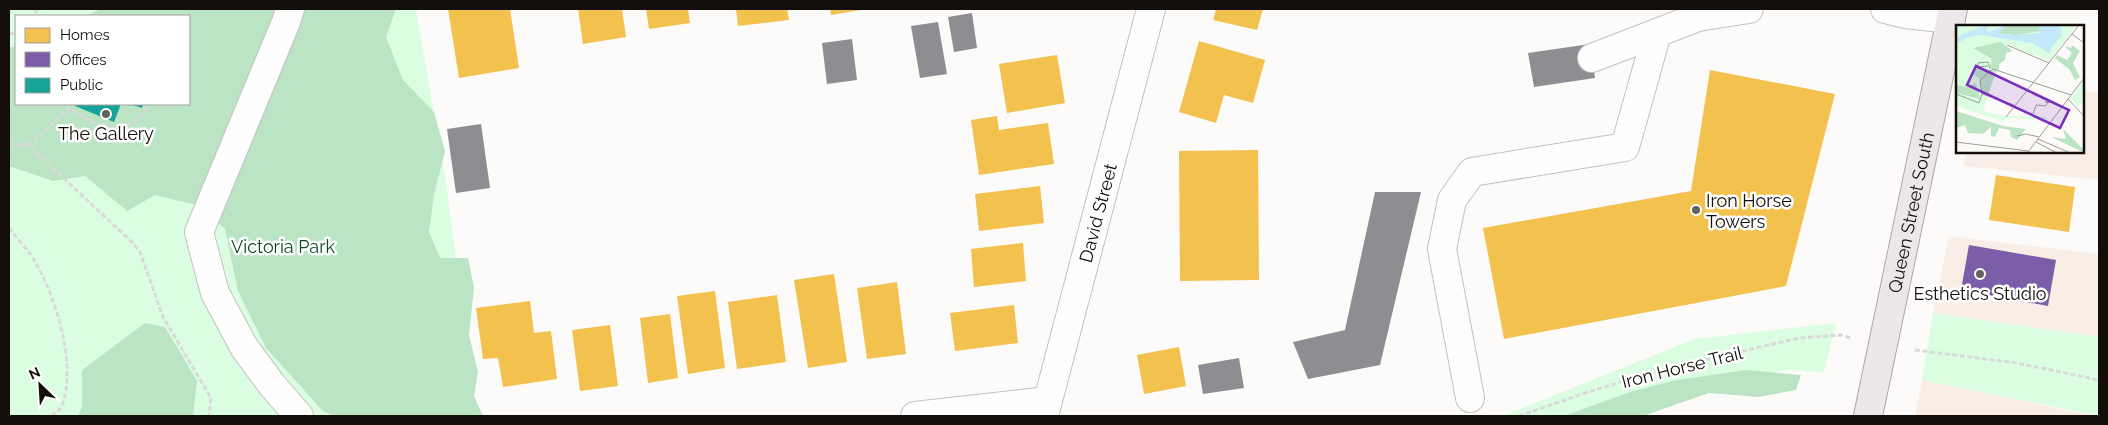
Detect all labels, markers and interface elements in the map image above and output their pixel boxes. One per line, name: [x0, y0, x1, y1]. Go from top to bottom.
legend: [15, 15, 190, 105]
inset map: [1956, 25, 2083, 152]
text: Homes: [60, 26, 110, 44]
text: Offices: [60, 51, 107, 69]
text: Public: [60, 76, 103, 94]
marker: The Gallery: [100, 108, 112, 120]
place label: The Gallery: [58, 123, 154, 144]
street label: Queen Street South: [1883, 130, 1938, 295]
street label: David Street: [1074, 161, 1120, 265]
place label: Iron Horse Towers: [1706, 190, 1792, 232]
marker: Iron Horse Towers: [1690, 204, 1702, 216]
park label: Victoria Park: [231, 236, 335, 257]
marker: Esthetics Studio: [1974, 268, 1986, 280]
place label: Esthetics Studio: [1913, 283, 2047, 304]
street label: Iron Horse Trail: [1619, 342, 1745, 392]
north arrow: [15, 360, 65, 410]
text: N: [26, 364, 43, 383]

